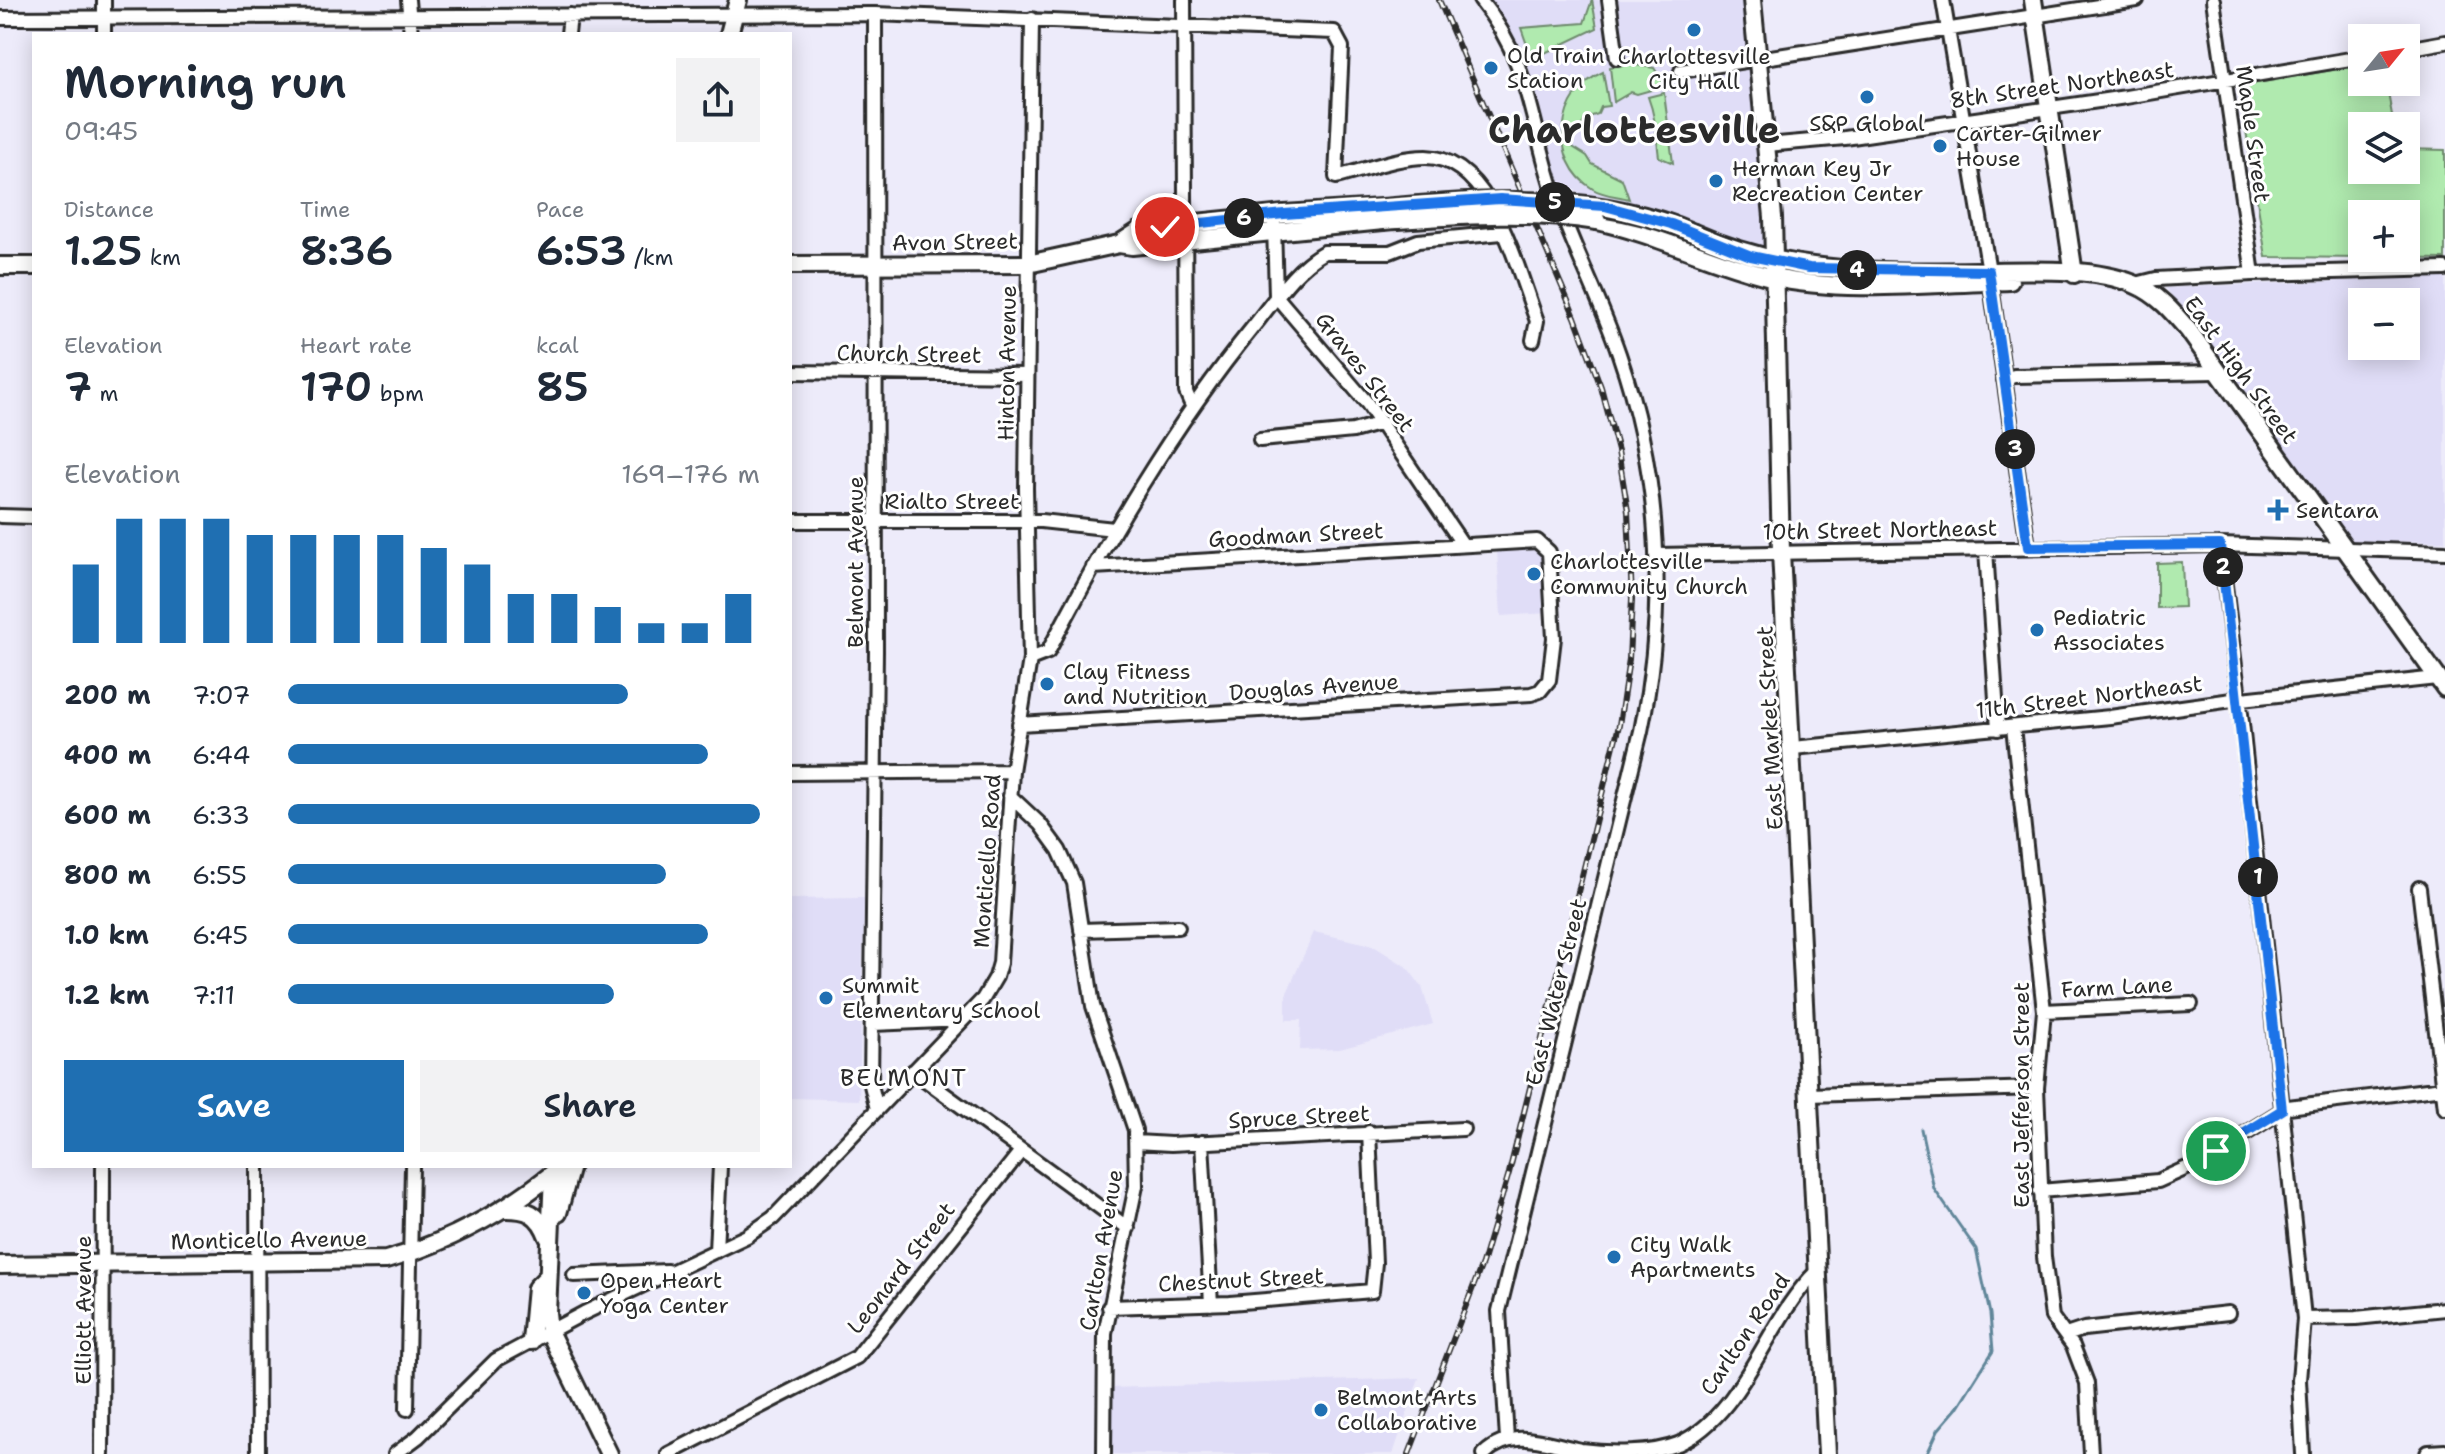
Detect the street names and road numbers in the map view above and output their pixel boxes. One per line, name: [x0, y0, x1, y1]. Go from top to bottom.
street label: 8th Street Northeast: [1948, 55, 2176, 115]
street label: Maple Street: [2229, 64, 2277, 204]
street label: Avon Street: [892, 226, 1018, 258]
street label: Hinton Avenue: [991, 285, 1023, 441]
street label: East High Street: [2178, 290, 2304, 450]
street label: Graves Street: [1309, 306, 1421, 438]
street label: Church Street: [836, 338, 982, 370]
street label: Belmont Avenue: [841, 476, 870, 648]
street label: Rialto Street: [884, 487, 1020, 516]
street label: 10th Street Northeast: [1762, 513, 1998, 547]
street label: Goodman Street: [1208, 516, 1384, 554]
street label: East Market Street: [1750, 625, 1790, 831]
street label: Douglas Avenue: [1228, 667, 1400, 707]
street label: 11th Street Northeast: [1974, 669, 2204, 725]
street label: Monticello Road: [966, 773, 1008, 949]
street label: East Water Street: [1519, 895, 1593, 1089]
street label: Farm Lane: [2060, 970, 2174, 1004]
street label: East Jefferson Street: [2007, 982, 2036, 1208]
street label: Spruce Street: [1228, 1099, 1370, 1135]
street label: Carlton Avenue: [1073, 1167, 1129, 1333]
street label: Leonard Street: [840, 1196, 962, 1340]
street label: Monticello Avenue: [170, 1224, 368, 1256]
street label: Elliott Avenue: [69, 1235, 98, 1385]
street label: Chestnut Street: [1157, 1261, 1325, 1299]
street label: Carlton Road: [1694, 1267, 1797, 1401]

